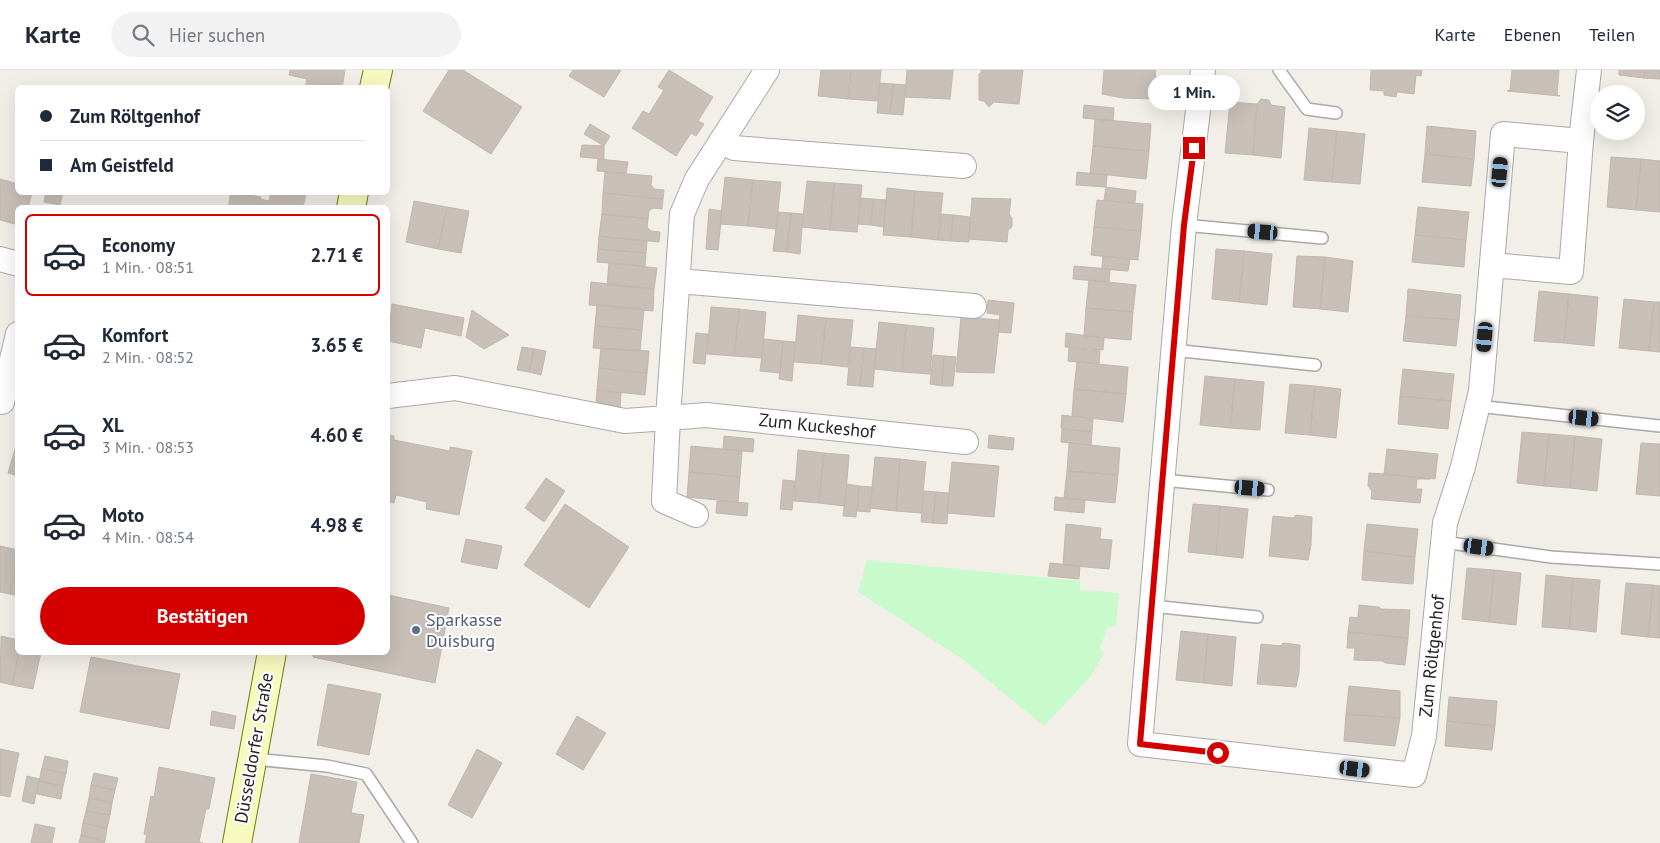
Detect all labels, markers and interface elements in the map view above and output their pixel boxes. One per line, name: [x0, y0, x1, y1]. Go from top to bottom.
search box: [111, 12, 461, 57]
text: Karte: [25, 19, 81, 50]
icon: search: [129, 21, 157, 49]
text: Hier suchen: [169, 23, 265, 47]
text: Karte: [1435, 23, 1476, 46]
text: Ebenen: [1504, 23, 1561, 46]
text: Teilen: [1589, 23, 1635, 46]
callout: 1 Min.: [1148, 75, 1240, 110]
text: 1 Min.: [1173, 82, 1215, 102]
map controls: [1590, 85, 1645, 140]
button: layers: [1590, 85, 1645, 140]
text: Zum Röltgenhof: [70, 104, 200, 128]
route end: [1183, 137, 1205, 159]
text: Am Geistfeld: [70, 153, 174, 177]
car: [1491, 156, 1508, 188]
car: [1247, 223, 1278, 241]
icon: car: [42, 233, 87, 278]
text: Economy: [102, 233, 175, 257]
text: 2.71 €: [310, 243, 363, 267]
text: 1 Min. · 08:51: [102, 257, 194, 277]
car: [1476, 321, 1493, 353]
icon: car: [42, 323, 87, 368]
text: Komfort: [102, 323, 168, 347]
text: 3.65 €: [310, 333, 363, 357]
text: 2 Min. · 08:52: [102, 347, 194, 367]
street label: Zum Kuckeshof: [758, 408, 878, 443]
car: [1568, 409, 1599, 427]
icon: car: [42, 413, 87, 458]
text: XL: [102, 413, 124, 437]
text: 4.60 €: [310, 423, 363, 447]
text: 3 Min. · 08:53: [102, 437, 194, 457]
car: [1234, 479, 1265, 497]
icon: car: [42, 503, 87, 548]
text: Moto: [102, 503, 144, 527]
text: 4.98 €: [310, 513, 363, 537]
text: 4 Min. · 08:54: [102, 527, 194, 547]
car: [1463, 537, 1494, 557]
button: Bestätigen: [40, 587, 365, 645]
street label: Zum Röltgenhof: [1414, 592, 1449, 718]
place label: Sparkasse Duisburg: [426, 608, 502, 652]
marker: Sparkasse Duisburg: [410, 624, 422, 636]
street label: Düsseldorfer Straße: [229, 671, 278, 825]
route start: [1207, 742, 1229, 764]
car: [1339, 760, 1370, 778]

